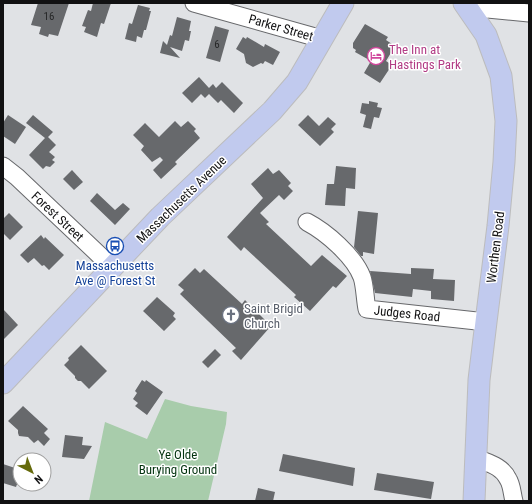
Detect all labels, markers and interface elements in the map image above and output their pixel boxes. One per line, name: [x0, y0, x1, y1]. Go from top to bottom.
house number: 16: [44, 10, 54, 23]
street label: Parker Street: [247, 11, 315, 44]
house number: 6: [214, 38, 220, 51]
place label: The Inn at Hastings Park: [389, 42, 461, 72]
hotel icon: The Inn at Hastings Park: [366, 46, 386, 66]
street label: Massachusetts Avenue: [133, 153, 229, 246]
street label: Forest Street: [28, 188, 87, 244]
street label: Worthen Road: [484, 210, 507, 284]
bus stop icon: Massachusetts Ave @ Forest St: [105, 236, 125, 256]
place label: Massachusetts Ave @ Forest St: [75, 258, 155, 288]
place label: Saint Brigid Church: [244, 301, 303, 331]
street label: Judges Road: [373, 303, 441, 324]
church icon: Saint Brigid Church: [221, 305, 241, 325]
park label: Ye Olde Burying Ground: [139, 447, 217, 477]
north arrow: [12, 452, 52, 492]
text: N: [31, 472, 45, 486]

